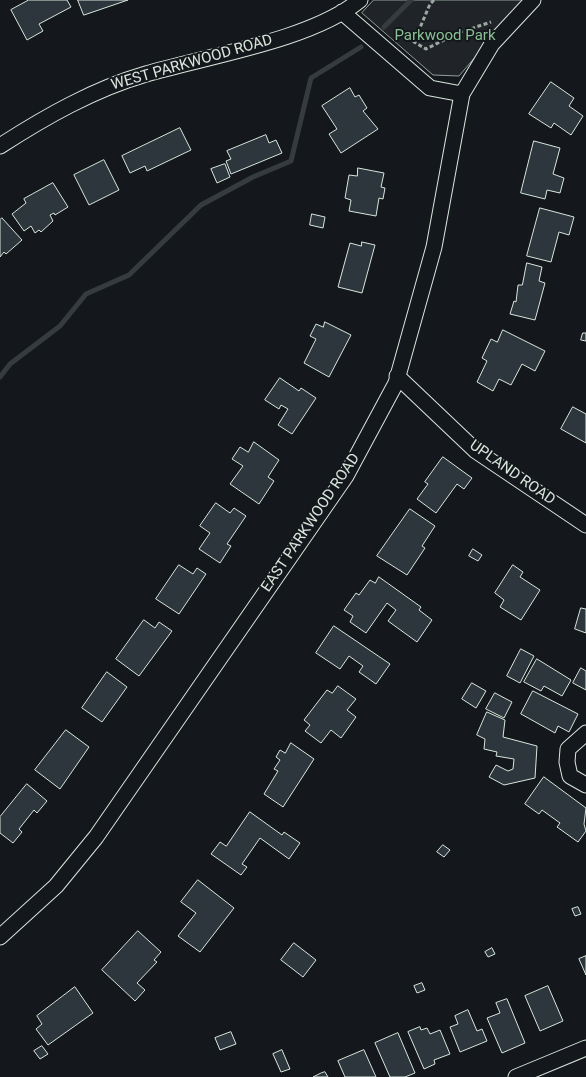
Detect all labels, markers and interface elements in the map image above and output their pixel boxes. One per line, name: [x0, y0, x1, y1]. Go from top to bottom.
park label: Parkwood Park: [394, 27, 496, 45]
street label: WEST PARKWOOD ROAD: [109, 31, 275, 95]
street label: UPLAND ROAD: [466, 437, 558, 509]
street label: EAST PARKWOOD ROAD: [258, 450, 364, 596]

